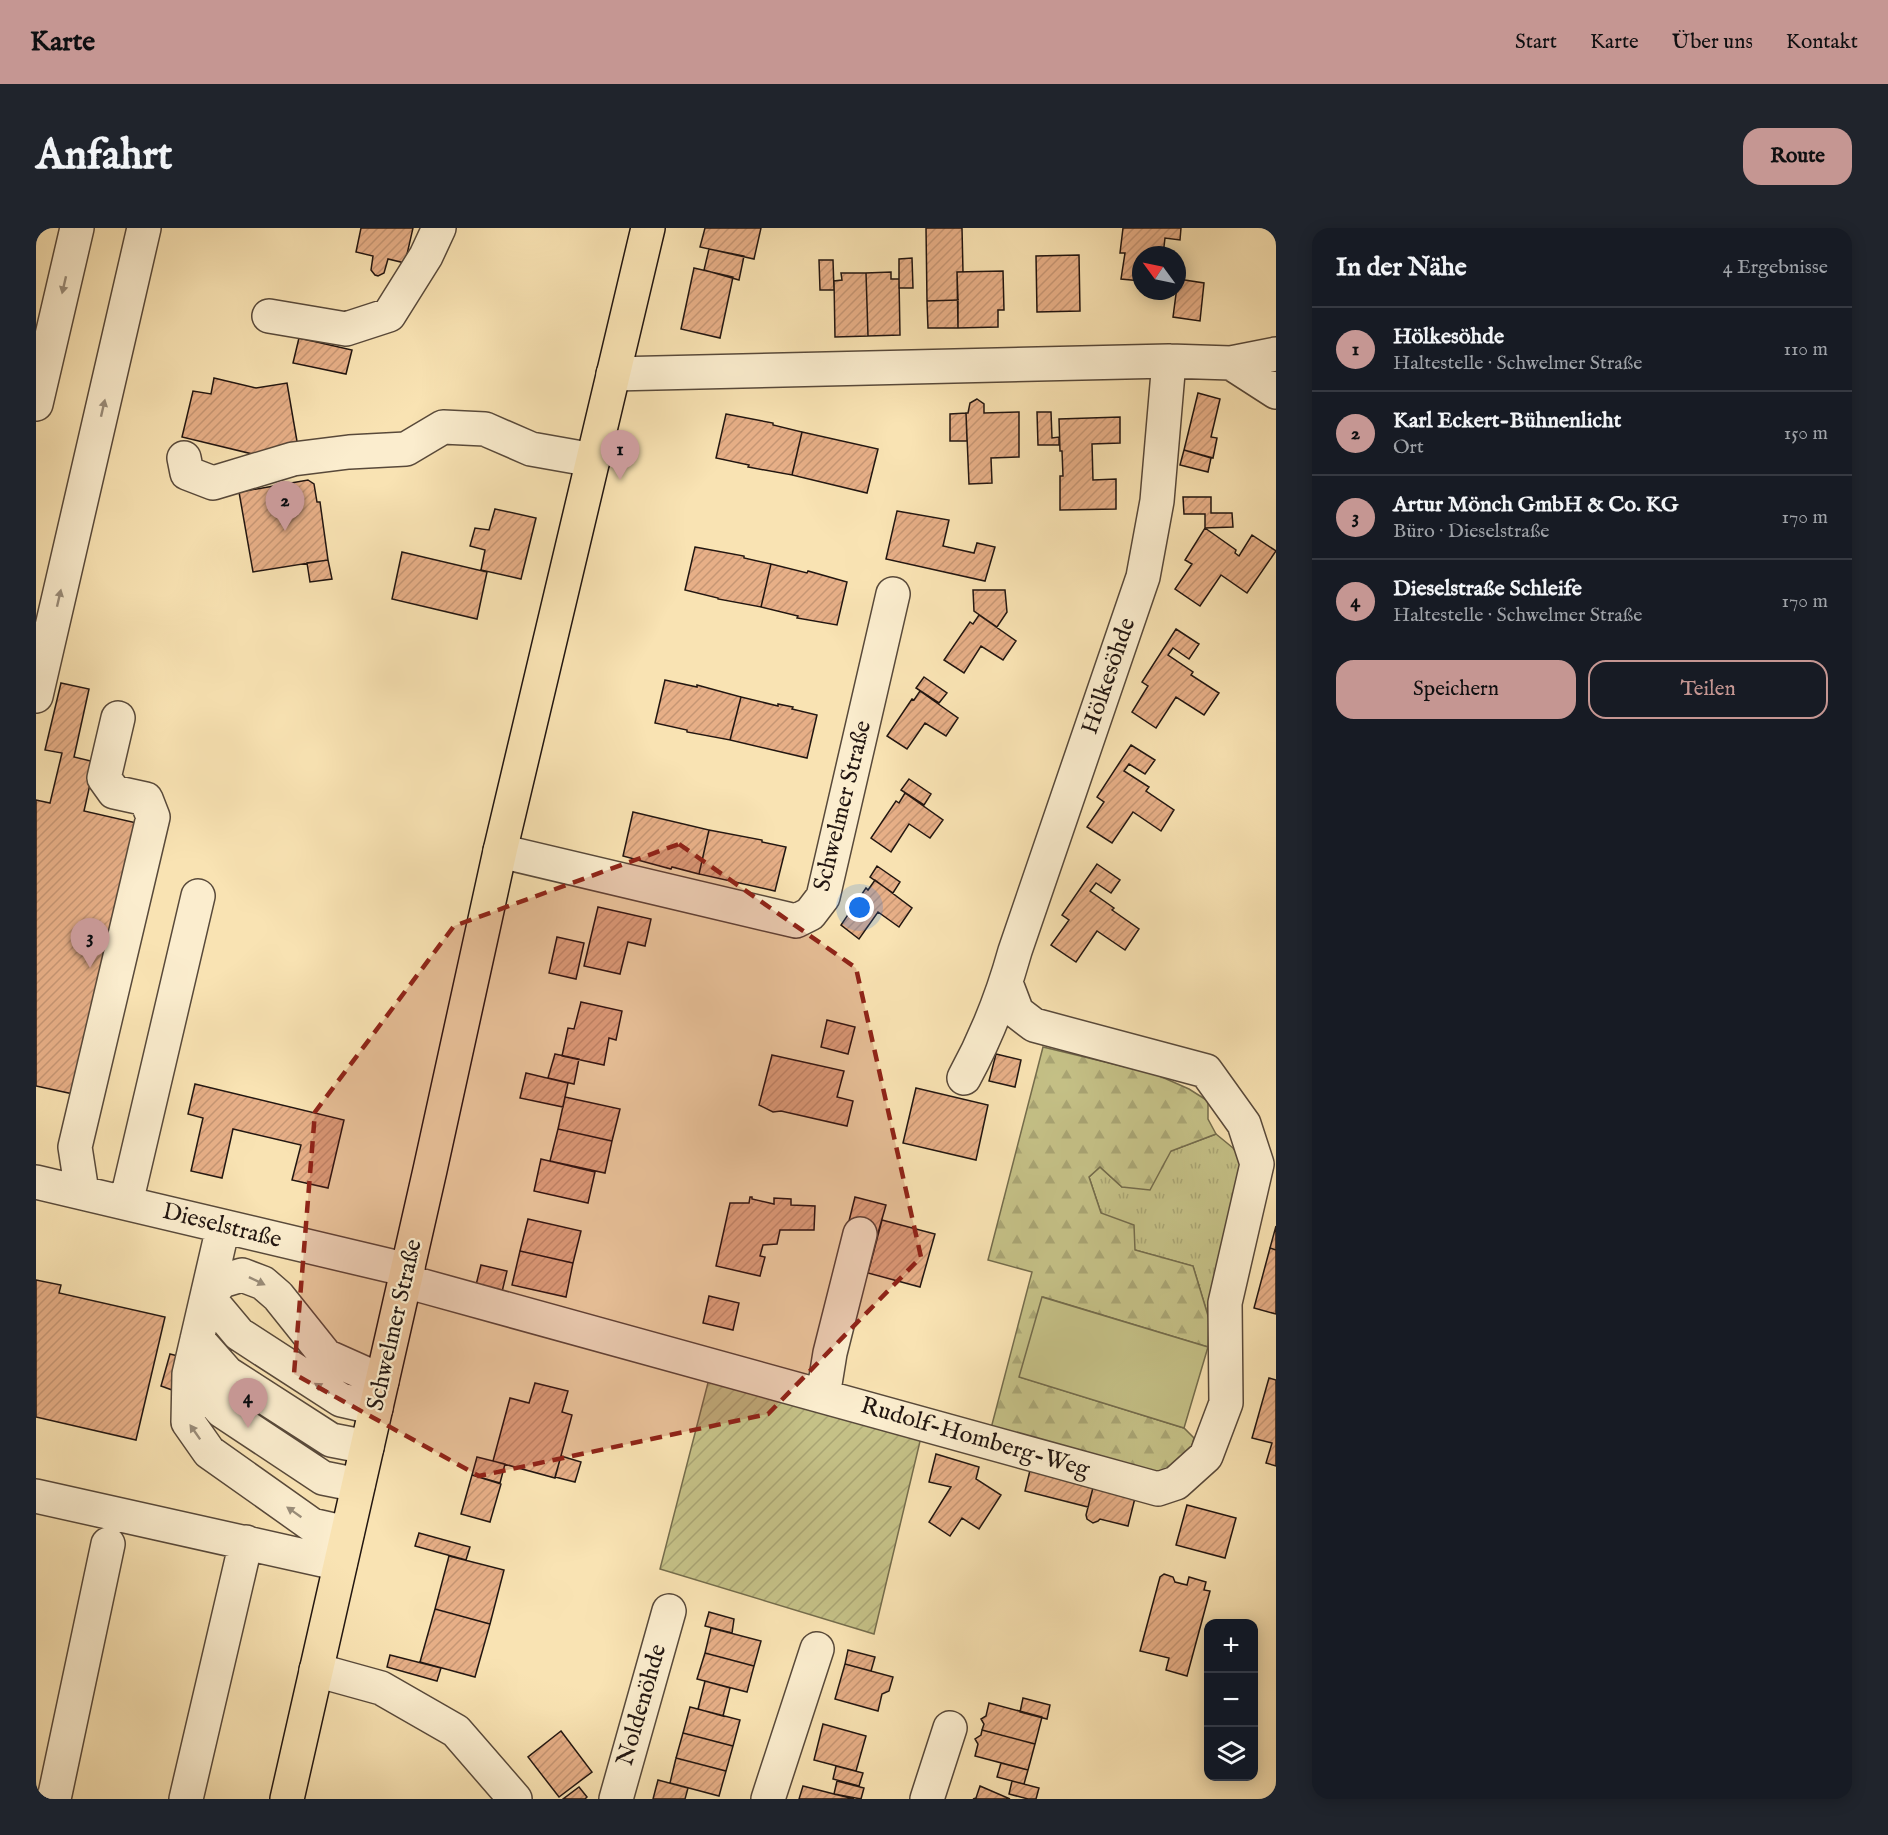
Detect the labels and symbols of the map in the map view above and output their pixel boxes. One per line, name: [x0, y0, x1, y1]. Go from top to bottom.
north arrow: [1132, 246, 1186, 300]
one-way arrow: [58, 276, 68, 294]
one-way arrow: [98, 398, 108, 417]
pin: 1: [600, 430, 640, 480]
pin: 2: [266, 482, 304, 531]
one-way arrow: [54, 588, 64, 607]
street label: Hölkesöhde: [1075, 614, 1143, 738]
street label: Schwelmer Straße: [807, 717, 879, 895]
your location: [845, 893, 874, 922]
pin: 3: [70, 918, 110, 968]
street label: Dieselstraße: [159, 1196, 285, 1256]
street label: Schwelmer Straße: [360, 1236, 430, 1414]
one-way arrow: [248, 1277, 265, 1286]
pin: 4: [228, 1378, 268, 1428]
one-way arrow: [314, 1383, 330, 1394]
street label: Rudolf-Homberg-Weg: [857, 1390, 1094, 1486]
one-way arrow: [189, 1424, 201, 1440]
one-way arrow: [286, 1506, 302, 1518]
street label: Noldenöhde: [610, 1640, 674, 1770]

